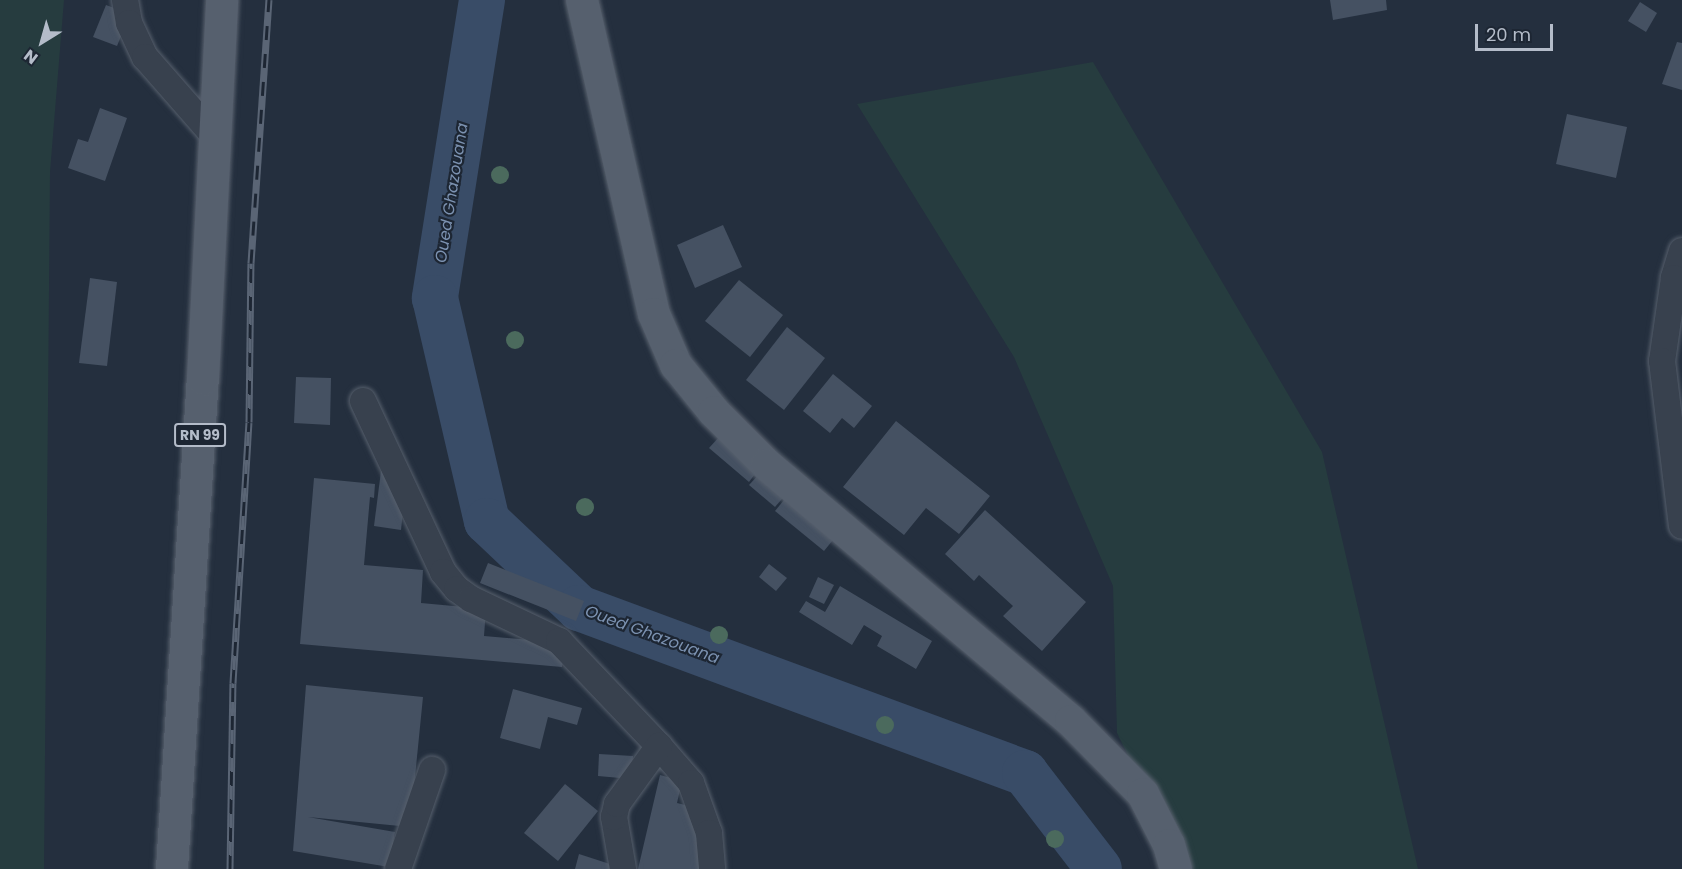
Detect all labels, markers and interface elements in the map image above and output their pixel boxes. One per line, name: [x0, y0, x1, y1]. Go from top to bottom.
north arrow: [12, 12, 72, 72]
scale bar: [1478, 12, 1556, 50]
text: 20 m: [1486, 22, 1531, 47]
text: N: [19, 44, 43, 70]
water label: Oued Ghazouana: [431, 122, 473, 264]
road number: RN 99: [173, 424, 227, 446]
water label: Oued Ghazouana: [582, 602, 722, 668]

